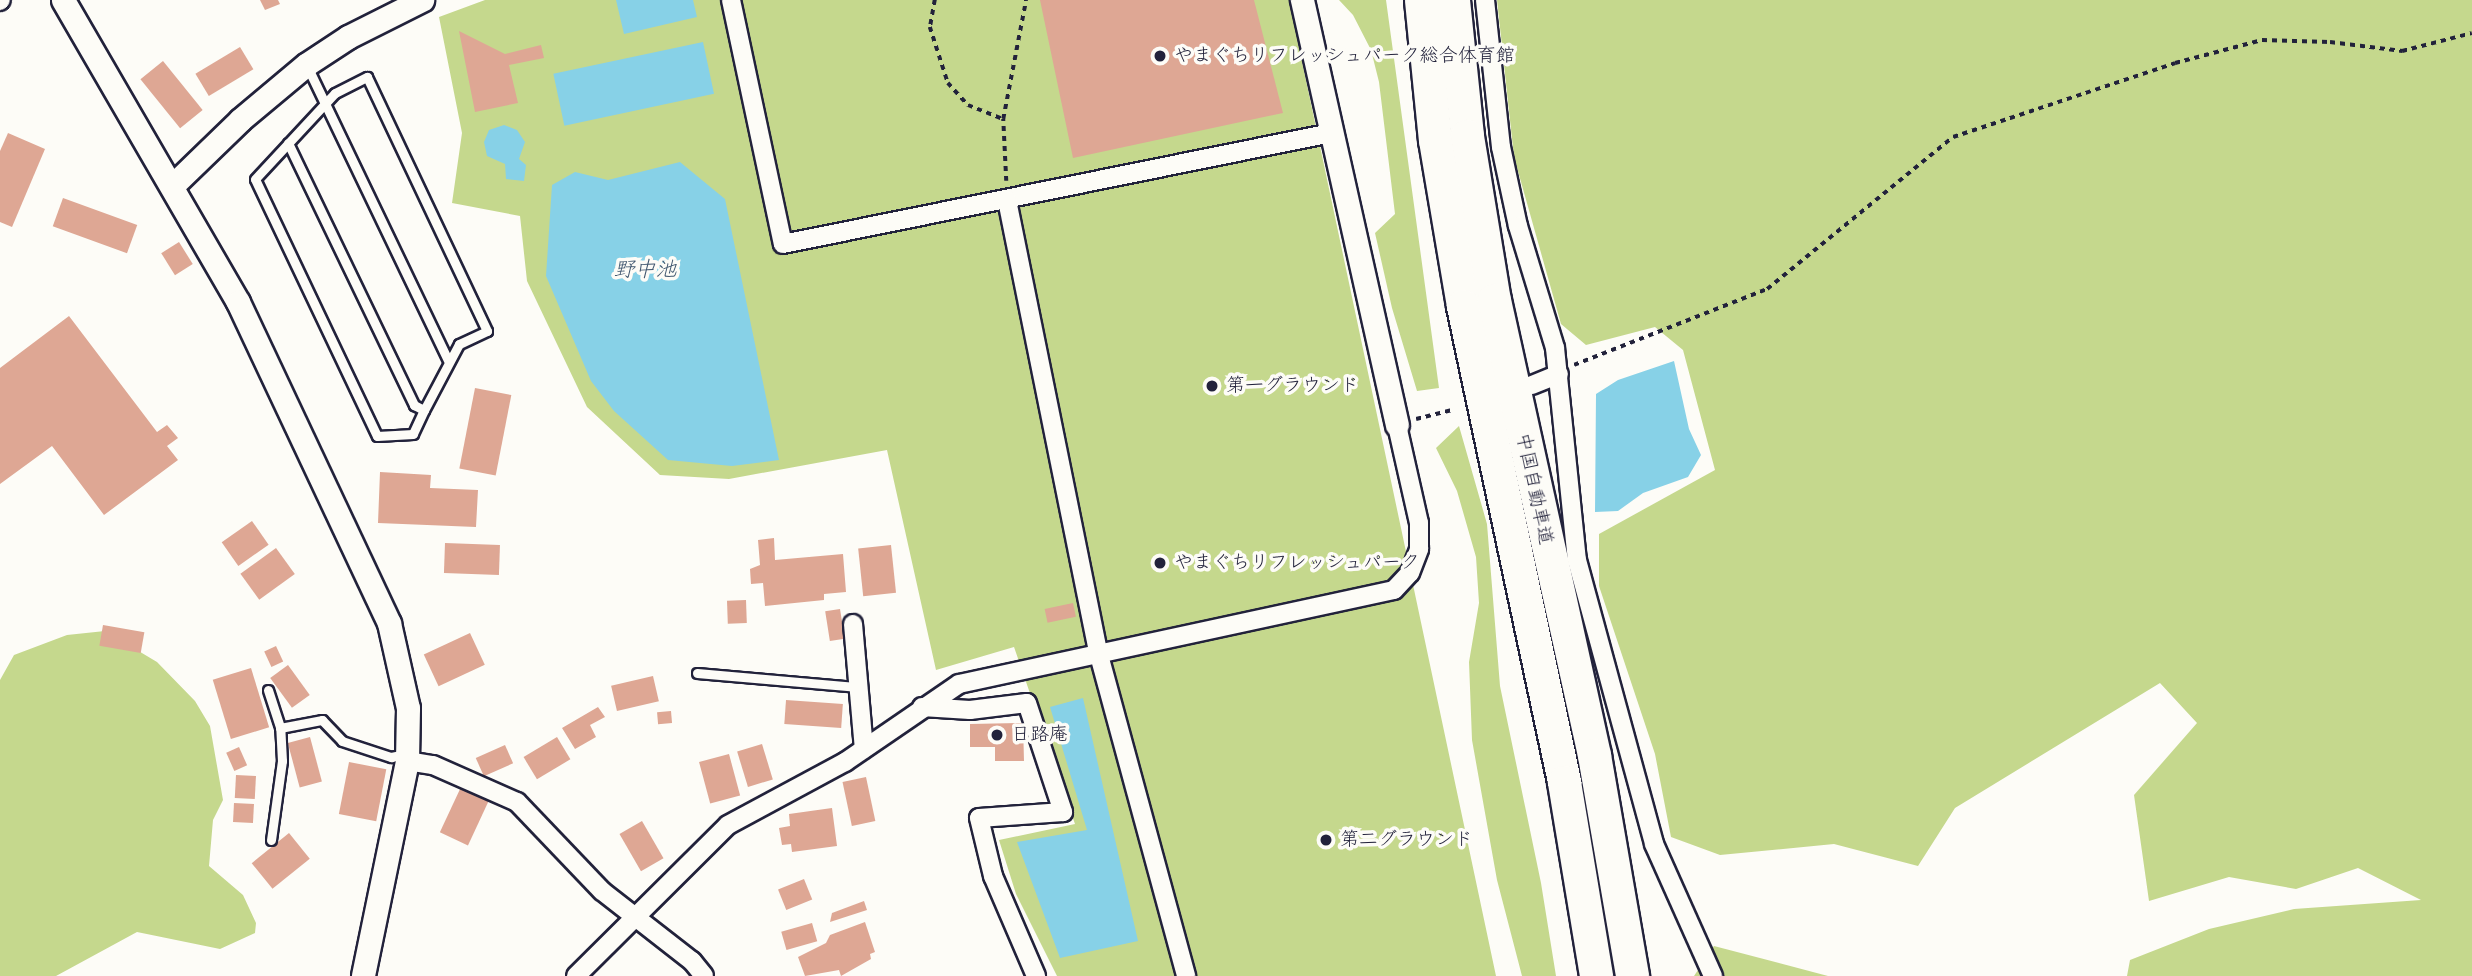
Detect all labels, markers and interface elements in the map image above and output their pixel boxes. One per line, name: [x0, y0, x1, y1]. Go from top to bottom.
place label: やまぐちリフレッシュパーク総合体育館: [1174, 45, 1516, 67]
marker: やまぐちリフレッシュパーク総合体育館: [1152, 48, 1168, 64]
water label: 野中池: [614, 257, 676, 283]
place label: 第一グラウンド: [1226, 375, 1359, 397]
marker: 第一グラウンド: [1204, 378, 1220, 394]
street label: 中国自動車道: [1511, 431, 1557, 547]
place label: やまぐちリフレッシュパーク: [1174, 552, 1421, 574]
marker: やまぐちリフレッシュパーク: [1152, 555, 1168, 571]
place label: 日路庵: [1011, 724, 1068, 746]
marker: 日路庵: [989, 727, 1005, 743]
place label: 第二グラウンド: [1340, 829, 1473, 851]
marker: 第二グラウンド: [1318, 832, 1334, 848]

